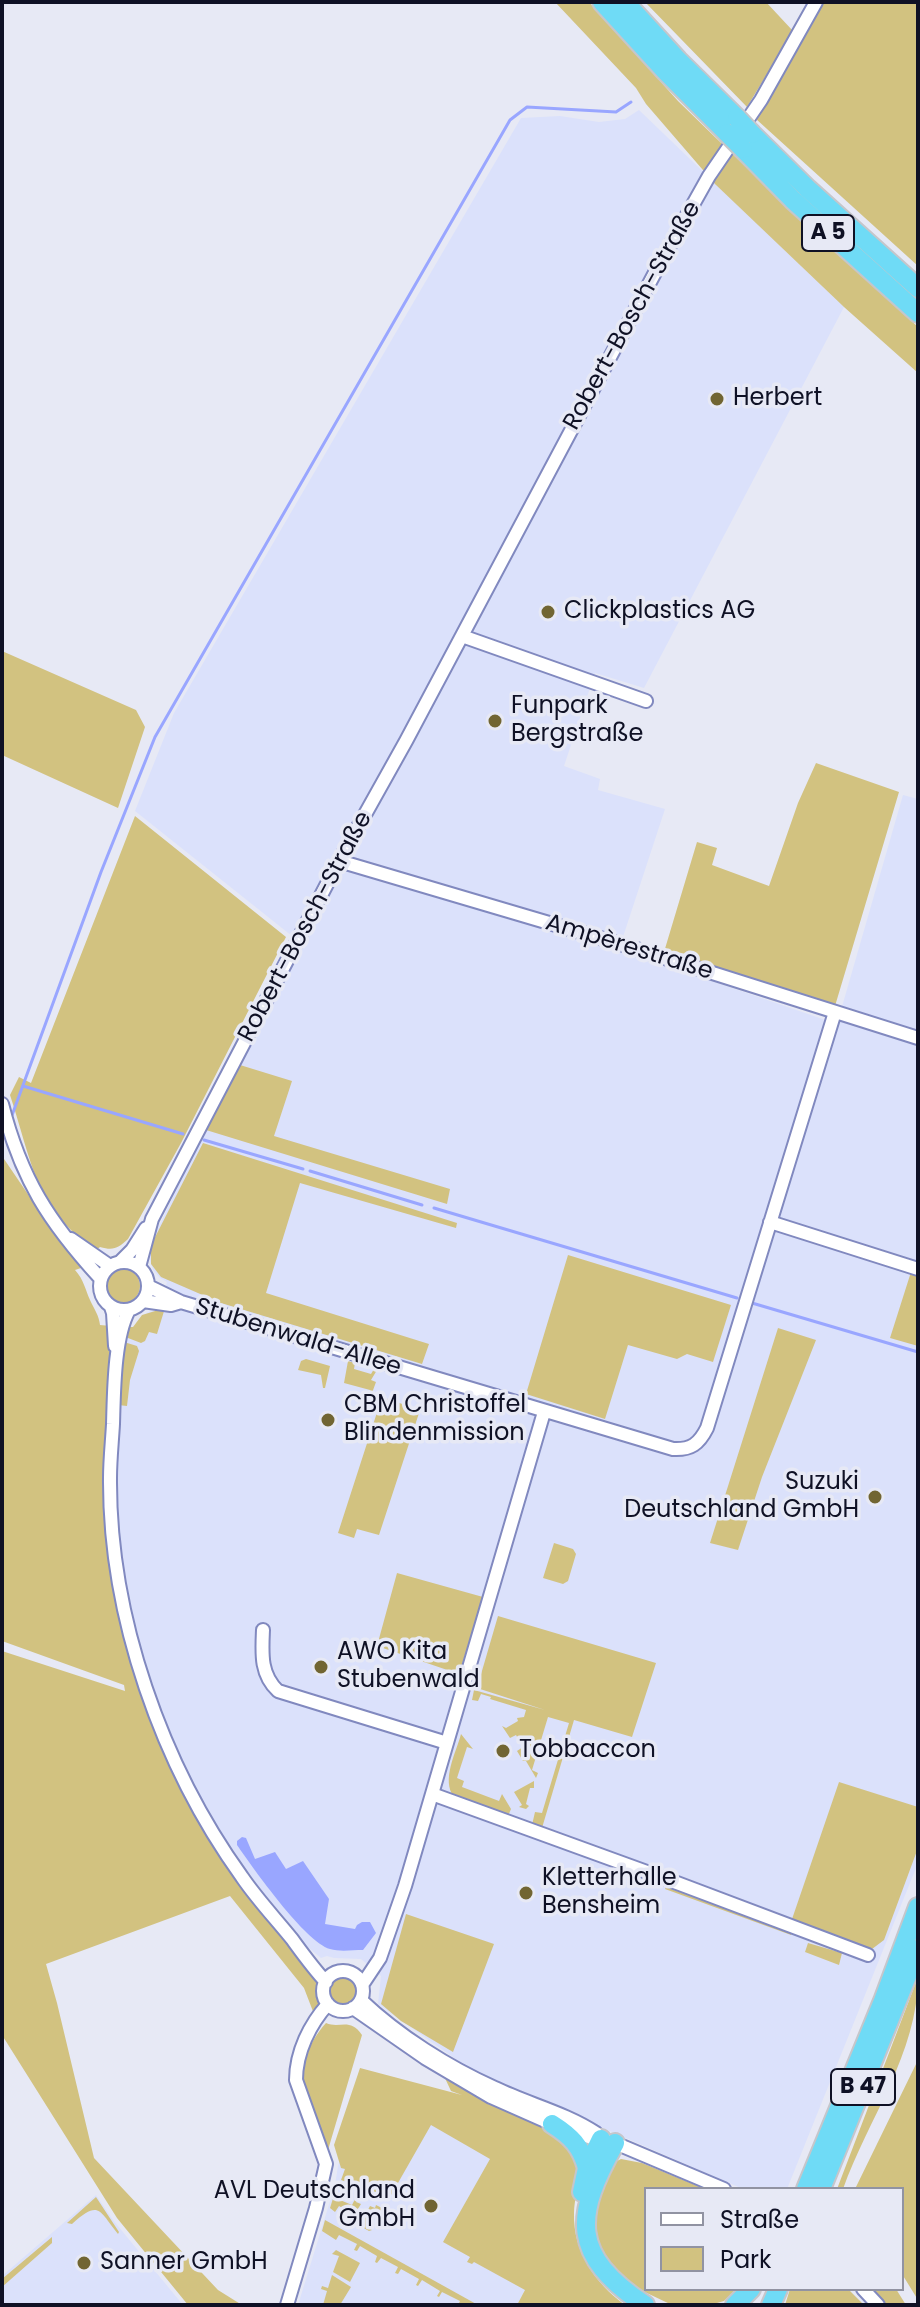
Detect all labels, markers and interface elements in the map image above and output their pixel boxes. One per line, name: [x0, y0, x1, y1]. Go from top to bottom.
street label: Robert-Bosch-Straße: [558, 197, 708, 435]
road number: A 5: [802, 215, 854, 251]
place label: Herbert: [733, 385, 822, 413]
marker: Herbert: [708, 390, 726, 408]
place label: Clickplastics AG: [564, 598, 755, 626]
marker: Clickplastics AG: [539, 603, 557, 621]
place label: Funpark Bergstraße: [511, 693, 643, 749]
marker: Funpark Bergstraße: [486, 712, 504, 730]
street label: Robert-Bosch-Straße: [233, 807, 379, 1047]
street label: Ampèrestraße: [542, 909, 716, 987]
street label: Stubenwald-Allee: [192, 1293, 404, 1383]
place label: CBM Christoffel Blindenmission: [344, 1392, 526, 1448]
marker: CBM Christoffel Blindenmission: [319, 1411, 337, 1429]
place label: Suzuki Deutschland GmbH: [624, 1469, 859, 1525]
marker: Suzuki Deutschland GmbH: [866, 1488, 884, 1506]
place label: AWO Kita Stubenwald: [337, 1639, 480, 1695]
marker: AWO Kita Stubenwald: [312, 1658, 330, 1676]
place label: Tobbaccon: [519, 1737, 656, 1765]
marker: Tobbaccon: [494, 1742, 512, 1760]
place label: Kletterhalle Bensheim: [542, 1865, 677, 1921]
marker: Kletterhalle Bensheim: [517, 1884, 535, 1902]
road number: B 47: [831, 2069, 895, 2105]
place label: AVL Deutschland GmbH: [214, 2178, 415, 2234]
legend: [644, 2187, 904, 2291]
marker: AVL Deutschland GmbH: [422, 2197, 440, 2215]
text: Straße: [720, 2203, 799, 2236]
text: Park: [720, 2243, 771, 2276]
place label: Sanner GmbH: [100, 2249, 267, 2277]
marker: Sanner GmbH: [75, 2254, 93, 2272]

